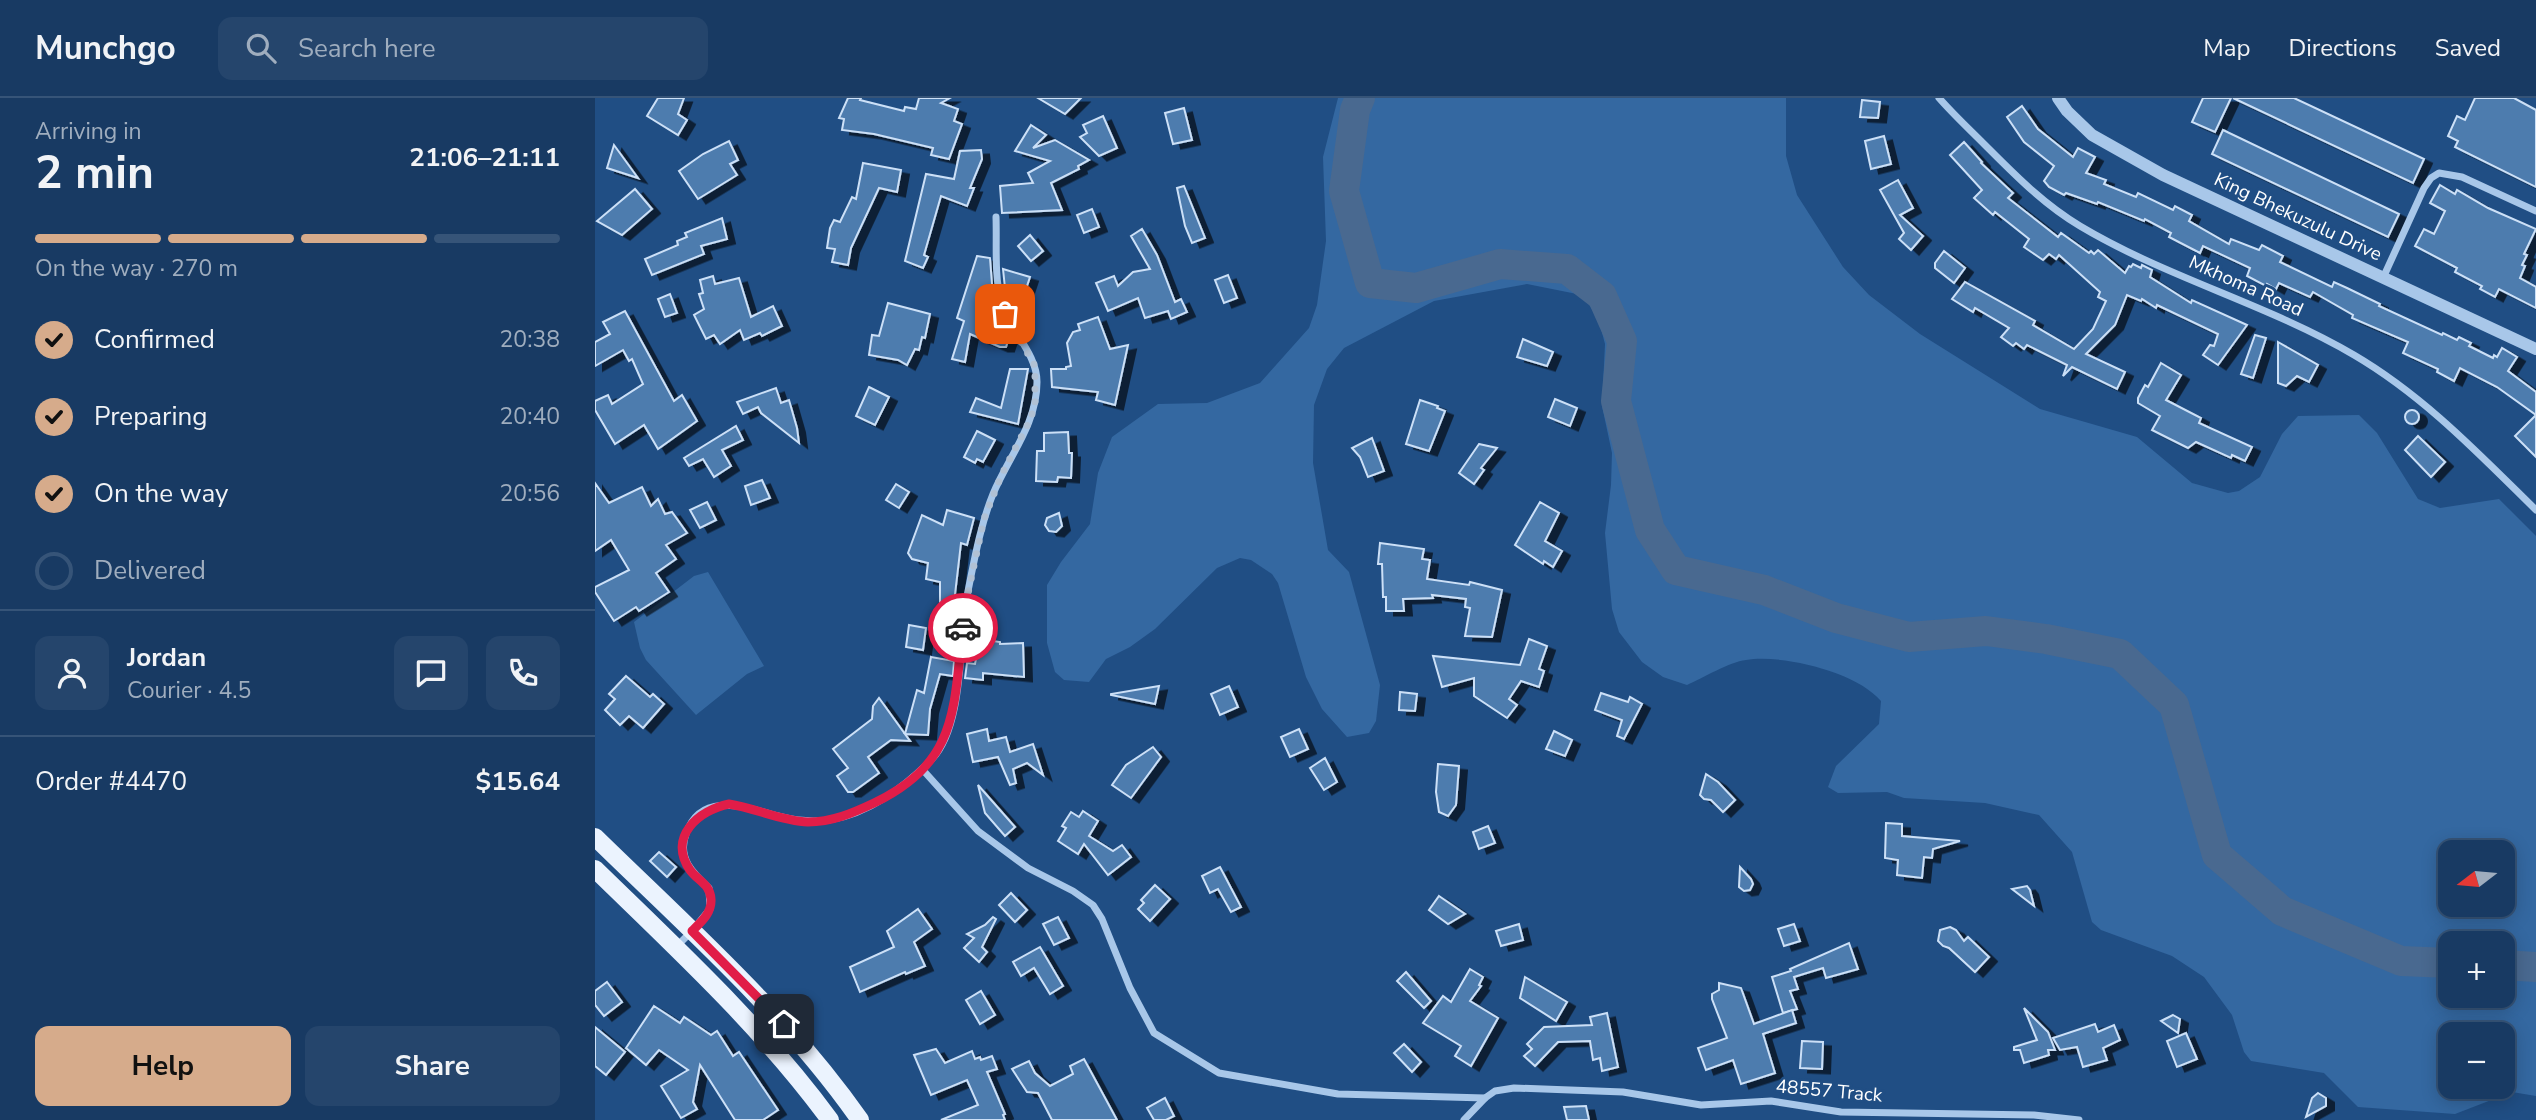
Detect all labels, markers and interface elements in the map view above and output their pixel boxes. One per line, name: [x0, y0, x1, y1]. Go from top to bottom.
search box: [218, 17, 708, 80]
text: Munchgo: [35, 26, 176, 71]
icon: search: [242, 29, 280, 67]
text: Search here: [298, 31, 436, 66]
text: Map: [2203, 32, 2250, 64]
text: Directions: [2288, 32, 2397, 64]
text: Saved: [2435, 32, 2501, 64]
text: Arriving in: [35, 116, 142, 147]
text: 21:06–21:11: [409, 140, 560, 175]
text: 2 min: [35, 141, 154, 204]
street label: King Bhekuzulu Drive: [2210, 167, 2386, 267]
street label: Mkhoma Road: [2185, 249, 2307, 323]
text: On the way · 270 m: [35, 253, 238, 284]
pin: [975, 284, 1035, 344]
icon: bag: [986, 295, 1024, 333]
icon: check: [35, 321, 73, 359]
text: Confirmed: [94, 322, 215, 357]
text: 20:38: [500, 324, 560, 355]
icon: check: [35, 398, 73, 436]
text: Preparing: [94, 399, 207, 434]
text: 20:40: [500, 401, 560, 432]
icon: check: [35, 475, 73, 513]
text: On the way: [94, 476, 228, 511]
text: 20:56: [500, 478, 560, 509]
text: Delivered: [94, 553, 206, 588]
courier: [928, 593, 998, 663]
icon: car: [944, 609, 982, 647]
button: person: [35, 636, 109, 710]
button: chat: [394, 636, 468, 710]
button: phone: [486, 636, 560, 710]
text: Jordan: [127, 640, 206, 675]
text: Courier · 4.5: [127, 675, 251, 706]
text: Order #4470: [35, 764, 187, 799]
text: $15.64: [476, 764, 560, 799]
north arrow: [2438, 840, 2515, 917]
map controls: [2438, 840, 2515, 1099]
button: +: [2438, 931, 2515, 1008]
pin: [754, 994, 814, 1054]
icon: home: [765, 1005, 803, 1043]
button: −: [2438, 1022, 2515, 1099]
button: Help: [35, 1026, 291, 1106]
button: Share: [305, 1026, 560, 1106]
street label: 48557 Track: [1775, 1073, 1884, 1109]

